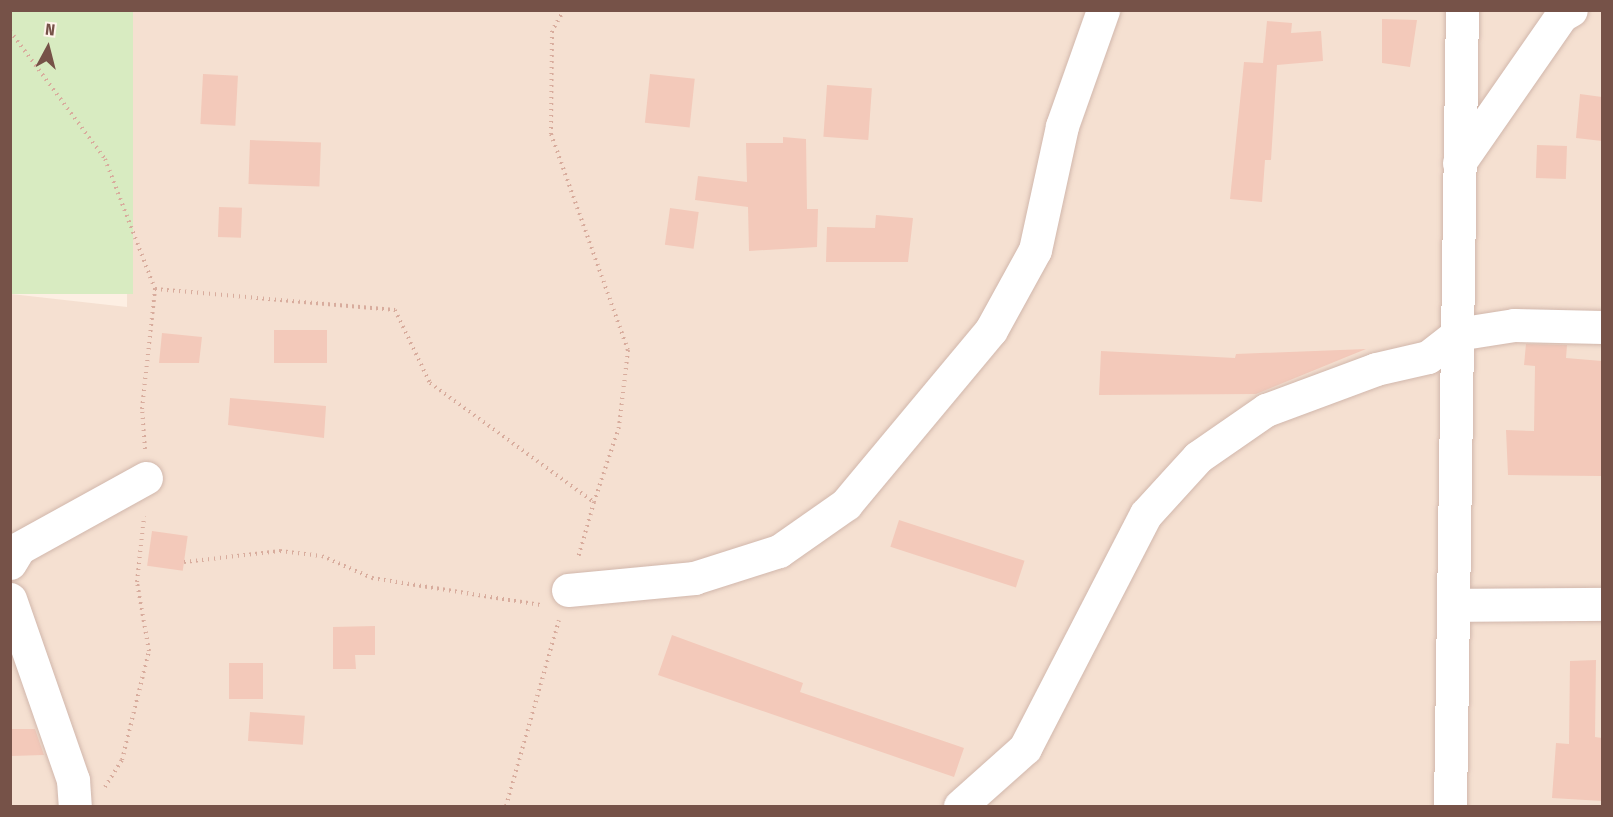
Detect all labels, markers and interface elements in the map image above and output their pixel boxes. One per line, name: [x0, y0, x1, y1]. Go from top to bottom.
north arrow: [18, 18, 78, 78]
text: N: [44, 20, 56, 40]

